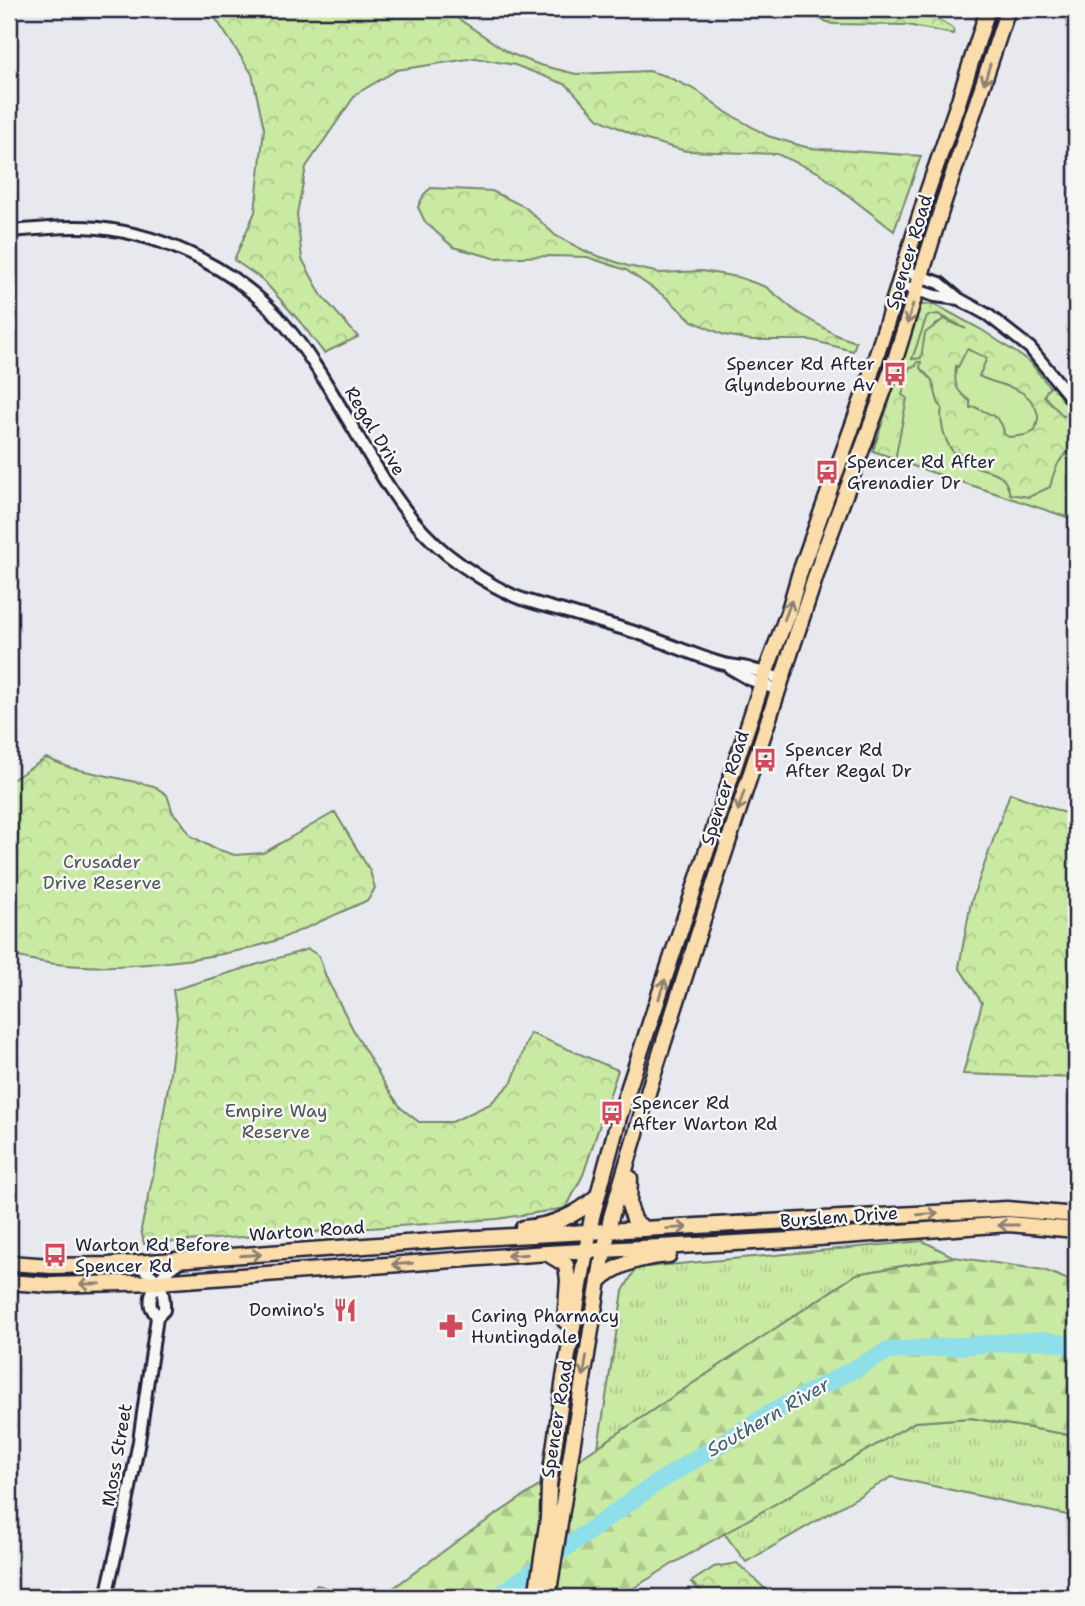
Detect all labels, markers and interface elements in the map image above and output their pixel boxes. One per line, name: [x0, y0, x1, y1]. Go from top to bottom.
one-way arrow: [979, 62, 992, 84]
street label: Spencer Road: [880, 192, 938, 312]
one-way arrow: [902, 302, 915, 324]
place label: Spencer Rd After Glyndebourne Av: [724, 352, 875, 397]
bus stop icon: Spencer Rd After Glyndebourne Av: [881, 360, 909, 388]
street label: Regal Drive: [339, 382, 411, 480]
place label: Spencer Rd After Grenadier Dr: [847, 450, 996, 495]
bus stop icon: Spencer Rd After Grenadier Dr: [813, 458, 841, 486]
one-way arrow: [783, 599, 796, 621]
street label: Spencer Road: [695, 728, 755, 848]
place label: Spencer Rd After Regal Dr: [785, 738, 912, 783]
bus stop icon: Spencer Rd After Regal Dr: [751, 746, 779, 774]
one-way arrow: [734, 790, 747, 812]
park label: Crusader Drive Reserve: [43, 850, 161, 895]
one-way arrow: [657, 978, 669, 1000]
place label: Spencer Rd After Warton Rd: [632, 1091, 777, 1136]
park label: Empire Way Reserve: [225, 1099, 327, 1144]
bus stop icon: Spencer Rd After Warton Rd: [598, 1099, 626, 1127]
street label: Burslem Drive: [779, 1201, 899, 1233]
one-way arrow: [917, 1207, 939, 1220]
street label: Warton Road: [248, 1215, 366, 1247]
one-way arrow: [997, 1218, 1020, 1232]
one-way arrow: [665, 1221, 688, 1234]
place label: Warton Rd Before Spencer Rd: [75, 1233, 230, 1278]
bus stop icon: Warton Rd Before Spencer Rd: [41, 1241, 69, 1269]
one-way arrow: [239, 1248, 262, 1261]
one-way arrow: [506, 1249, 529, 1262]
one-way arrow: [391, 1258, 414, 1271]
one-way arrow: [79, 1278, 102, 1291]
restaurant icon: Domino's: [331, 1296, 359, 1324]
place label: Domino's: [249, 1298, 325, 1322]
place label: Caring Pharmacy Huntingdale: [471, 1304, 619, 1349]
pharmacy icon: Caring Pharmacy Huntingdale: [437, 1312, 465, 1340]
one-way arrow: [578, 1354, 591, 1377]
street label: Spencer Road: [536, 1358, 578, 1480]
water label: Southern River: [702, 1371, 835, 1462]
street label: Moss Street: [96, 1401, 138, 1508]

